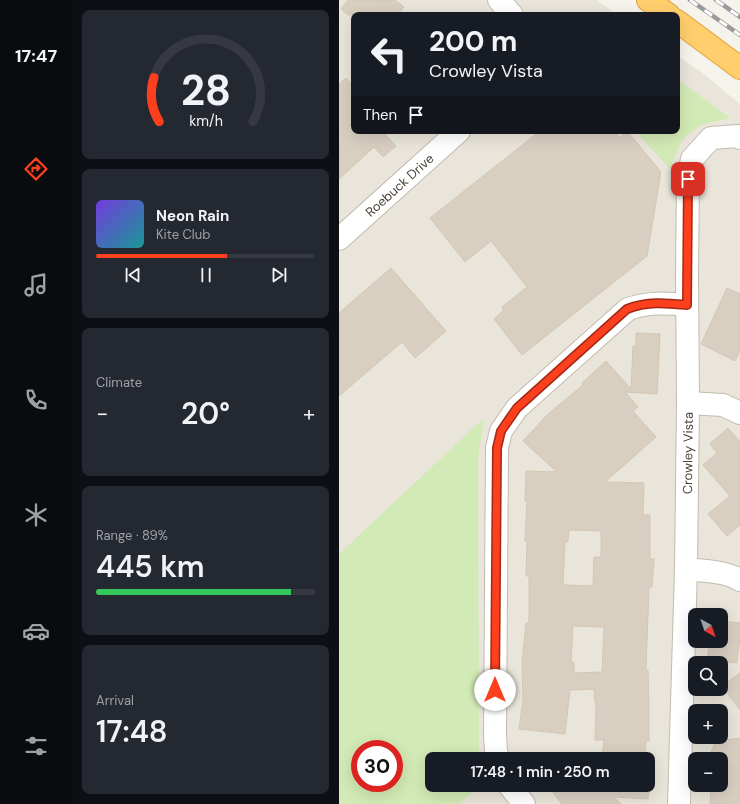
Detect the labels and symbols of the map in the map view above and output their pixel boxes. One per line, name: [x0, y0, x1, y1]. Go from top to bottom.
street label: Roebuck Drive: [362, 150, 437, 220]
pin: [671, 162, 705, 196]
street label: Crowley Vista: [679, 412, 697, 494]
north arrow: [688, 608, 728, 648]
position arrow: [474, 669, 516, 711]
speed limit sign: 30: [351, 740, 403, 792]

